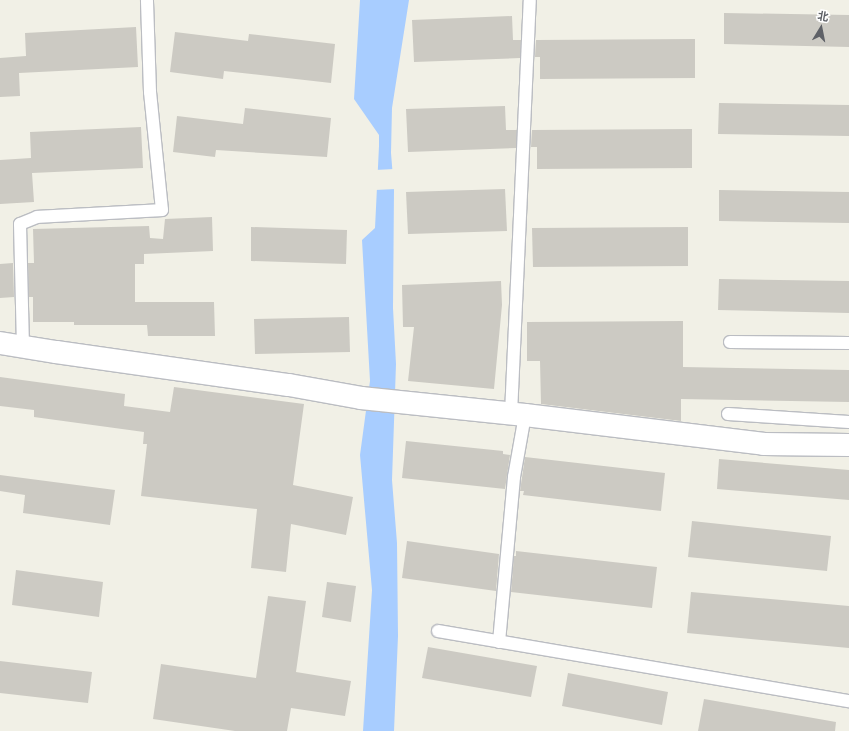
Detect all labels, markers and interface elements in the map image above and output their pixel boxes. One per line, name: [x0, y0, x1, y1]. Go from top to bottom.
north arrow: [801, 8, 841, 48]
text: 北: [816, 8, 830, 24]

